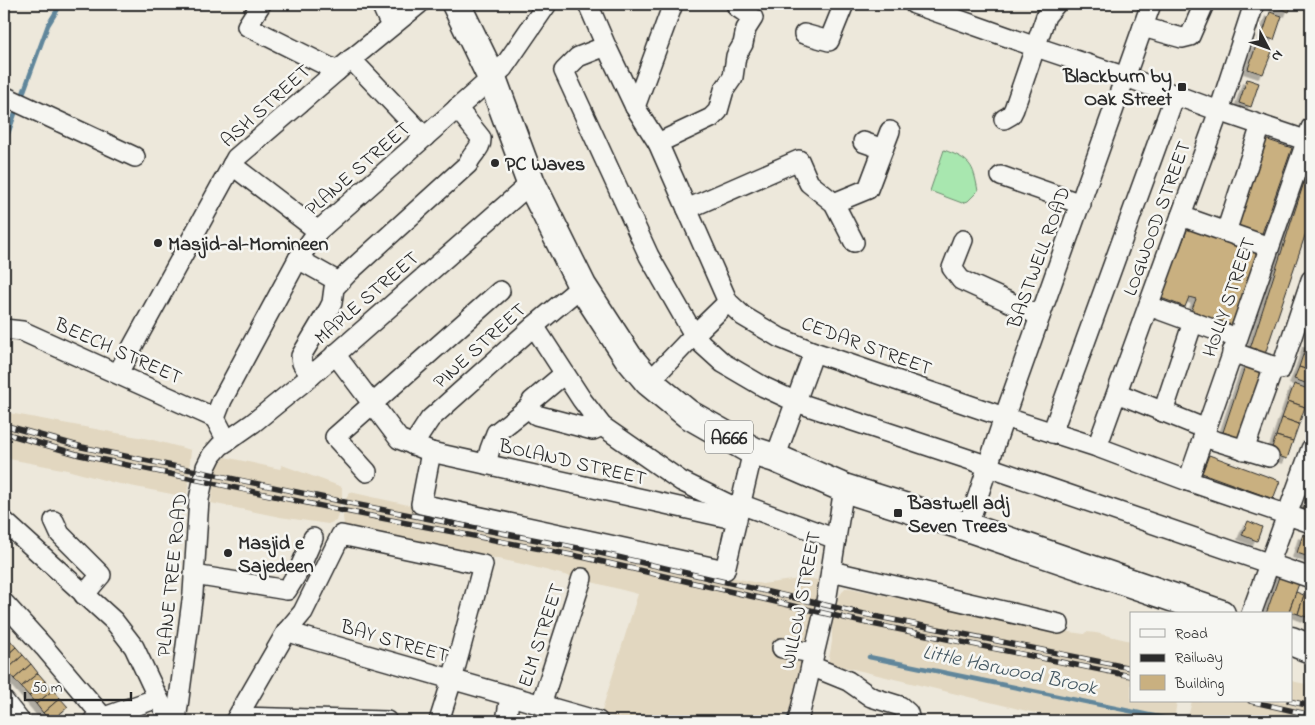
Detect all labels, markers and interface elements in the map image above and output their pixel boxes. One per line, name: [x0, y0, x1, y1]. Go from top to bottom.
north arrow: [1242, 22, 1292, 72]
text: N: [1266, 45, 1288, 66]
street label: ASH STREET: [215, 58, 318, 155]
place label: Blackburn by Oak Street: [1062, 63, 1172, 115]
marker: Blackburn by Oak Street: [1176, 81, 1188, 93]
street label: PLANE STREET: [299, 116, 418, 224]
street label: LOGWOOD STREET: [1117, 137, 1200, 300]
place label: PC Waves: [505, 151, 585, 180]
marker: PC Waves: [489, 157, 501, 169]
street label: BASTWELL ROAD: [1001, 183, 1079, 334]
place label: Masjid-al-Momineen: [168, 231, 329, 260]
street label: HOLLY STREET: [1196, 234, 1264, 362]
marker: Masjid-al-Momineen: [152, 237, 164, 249]
street label: MAPLE STREET: [309, 245, 426, 353]
street label: PINE STREET: [428, 297, 534, 397]
street label: CEDAR STREET: [797, 310, 936, 384]
street label: BEECH STREET: [49, 311, 186, 393]
road number: A666: [705, 421, 753, 454]
street label: BOLAND STREET: [495, 432, 649, 494]
place label: Bastwell adj Seven Trees: [907, 490, 1010, 542]
street label: PLANE TREE ROAD: [151, 492, 196, 658]
marker: Bastwell adj Seven Trees: [892, 507, 904, 519]
street label: WILLOW STREET: [775, 529, 830, 672]
place label: Masjid e Sajedeen: [238, 530, 314, 582]
marker: Masjid e Sajedeen: [222, 547, 234, 559]
street label: ELM STREET: [512, 580, 573, 691]
legend: [1130, 612, 1292, 702]
street label: BAY STREET: [336, 613, 452, 672]
text: Road: [1175, 623, 1208, 645]
water label: Little Harwood Brook: [920, 638, 1100, 704]
text: Railway: [1175, 647, 1223, 670]
scale bar: [25, 670, 131, 702]
text: Building: [1174, 673, 1224, 696]
text: 50 m: [32, 677, 63, 699]

